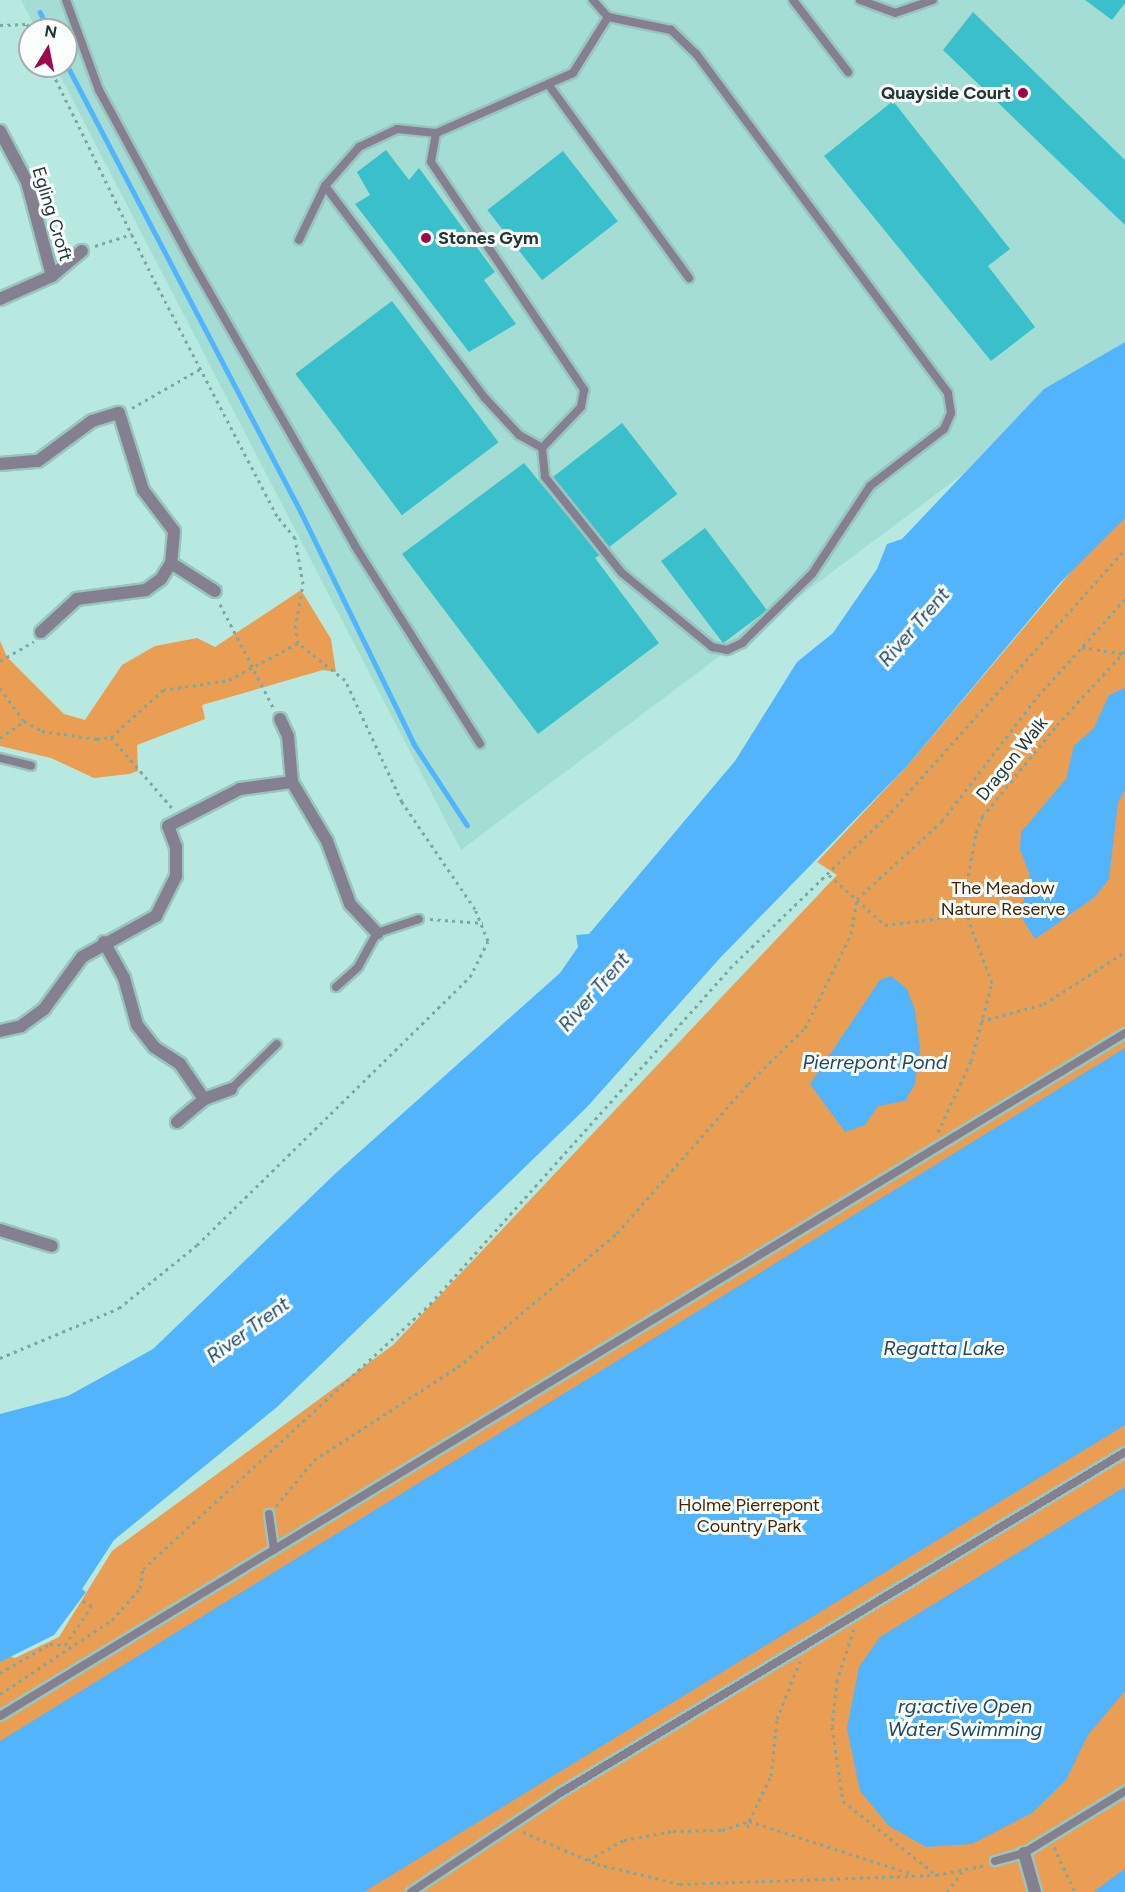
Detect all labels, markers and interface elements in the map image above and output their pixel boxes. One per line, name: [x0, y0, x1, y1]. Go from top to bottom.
north arrow: [18, 18, 78, 78]
text: N: [43, 21, 59, 42]
place label: Quayside Court: [881, 82, 1011, 104]
marker: Quayside Court: [1016, 86, 1030, 100]
street label: Egling Croft: [27, 164, 77, 264]
place label: Stones Gym: [438, 227, 539, 249]
marker: Stones Gym: [419, 231, 433, 245]
water label: River Trent: [873, 583, 955, 671]
street label: Dragon Walk: [972, 713, 1052, 805]
park label: The Meadow Nature Reserve: [941, 878, 1065, 920]
water label: River Trent: [553, 948, 635, 1036]
water label: Pierrepont Pond: [803, 1050, 947, 1074]
water label: River Trent: [202, 1292, 294, 1368]
water label: Regatta Lake: [883, 1336, 1005, 1360]
park label: Holme Pierrepont Country Park: [678, 1495, 820, 1538]
water label: rg:active Open Water Swimming: [888, 1695, 1042, 1742]

